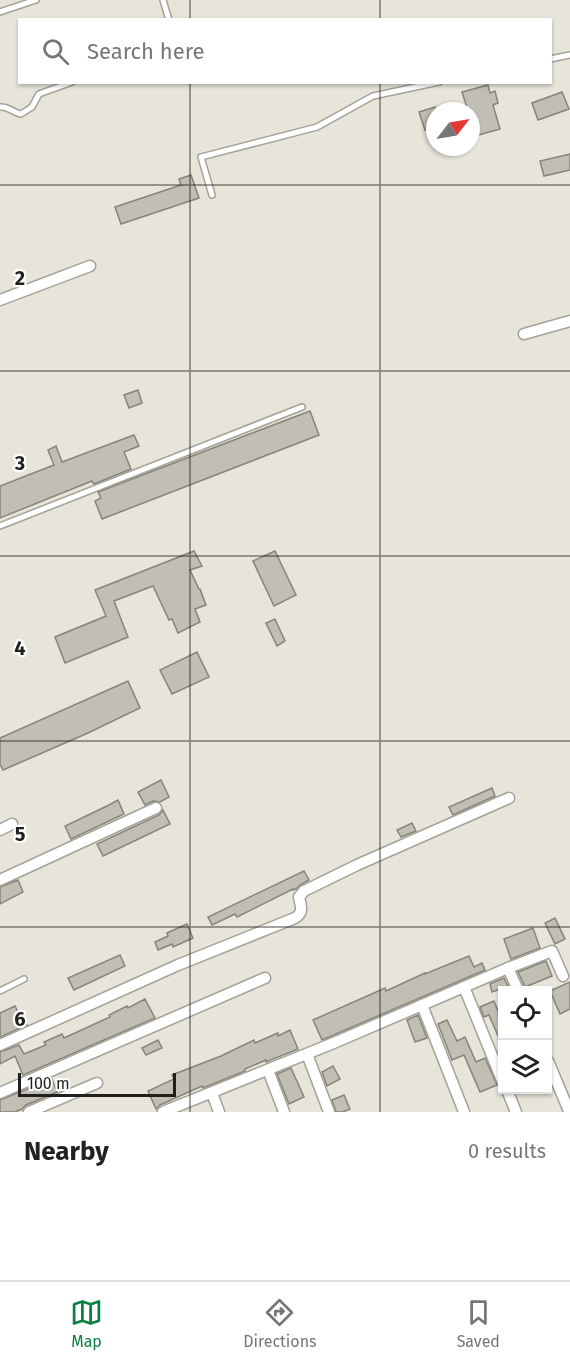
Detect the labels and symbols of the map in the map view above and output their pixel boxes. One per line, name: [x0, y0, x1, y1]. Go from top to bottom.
north arrow: [426, 102, 480, 156]
text: 2: [15, 266, 25, 290]
text: 3: [14, 451, 25, 475]
text: 4: [14, 636, 26, 660]
text: 5: [15, 822, 26, 846]
text: 6: [14, 1007, 26, 1031]
scale bar: [18, 1070, 176, 1098]

